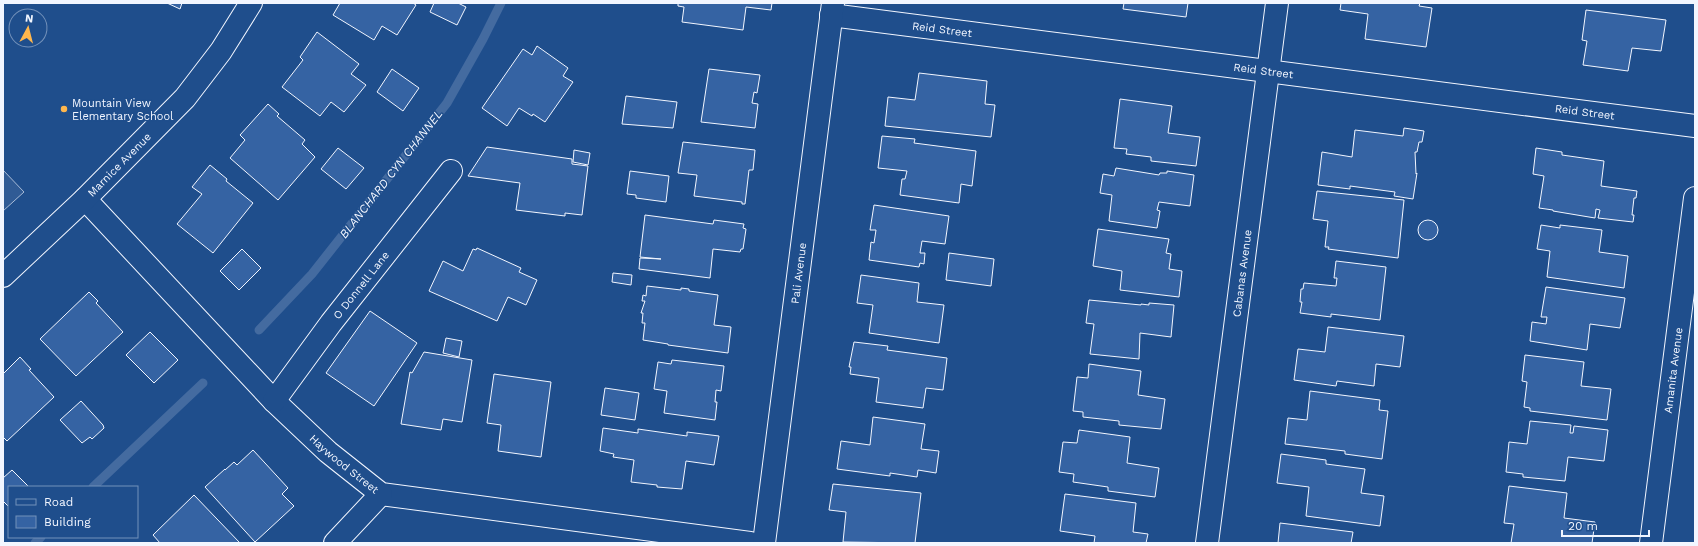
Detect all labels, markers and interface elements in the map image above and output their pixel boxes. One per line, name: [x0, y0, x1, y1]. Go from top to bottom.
north arrow: [8, 8, 48, 48]
text: N: [24, 12, 34, 26]
street label: Reid Street: [911, 19, 973, 40]
street label: Reid Street: [1233, 60, 1295, 81]
place label: Mountain View Elementary School: [72, 97, 174, 123]
street label: Reid Street: [1554, 102, 1616, 122]
marker: Mountain View Elementary School: [59, 104, 69, 114]
water label: BLANCHARD CYN CHANNEL: [336, 107, 446, 241]
street label: Marnice Avenue: [85, 130, 154, 199]
street label: Cabanas Avenue: [1230, 229, 1254, 318]
street label: Pali Avenue: [788, 242, 809, 305]
street label: O Donnell Lane: [330, 249, 392, 321]
street label: Amanita Avenue: [1661, 327, 1685, 414]
street label: Haywood Street: [307, 432, 382, 496]
legend: [8, 486, 138, 538]
text: Road: [44, 495, 73, 509]
scale bar: [1562, 512, 1649, 538]
text: Building: [44, 515, 91, 529]
text: 20 m: [1568, 519, 1598, 533]

